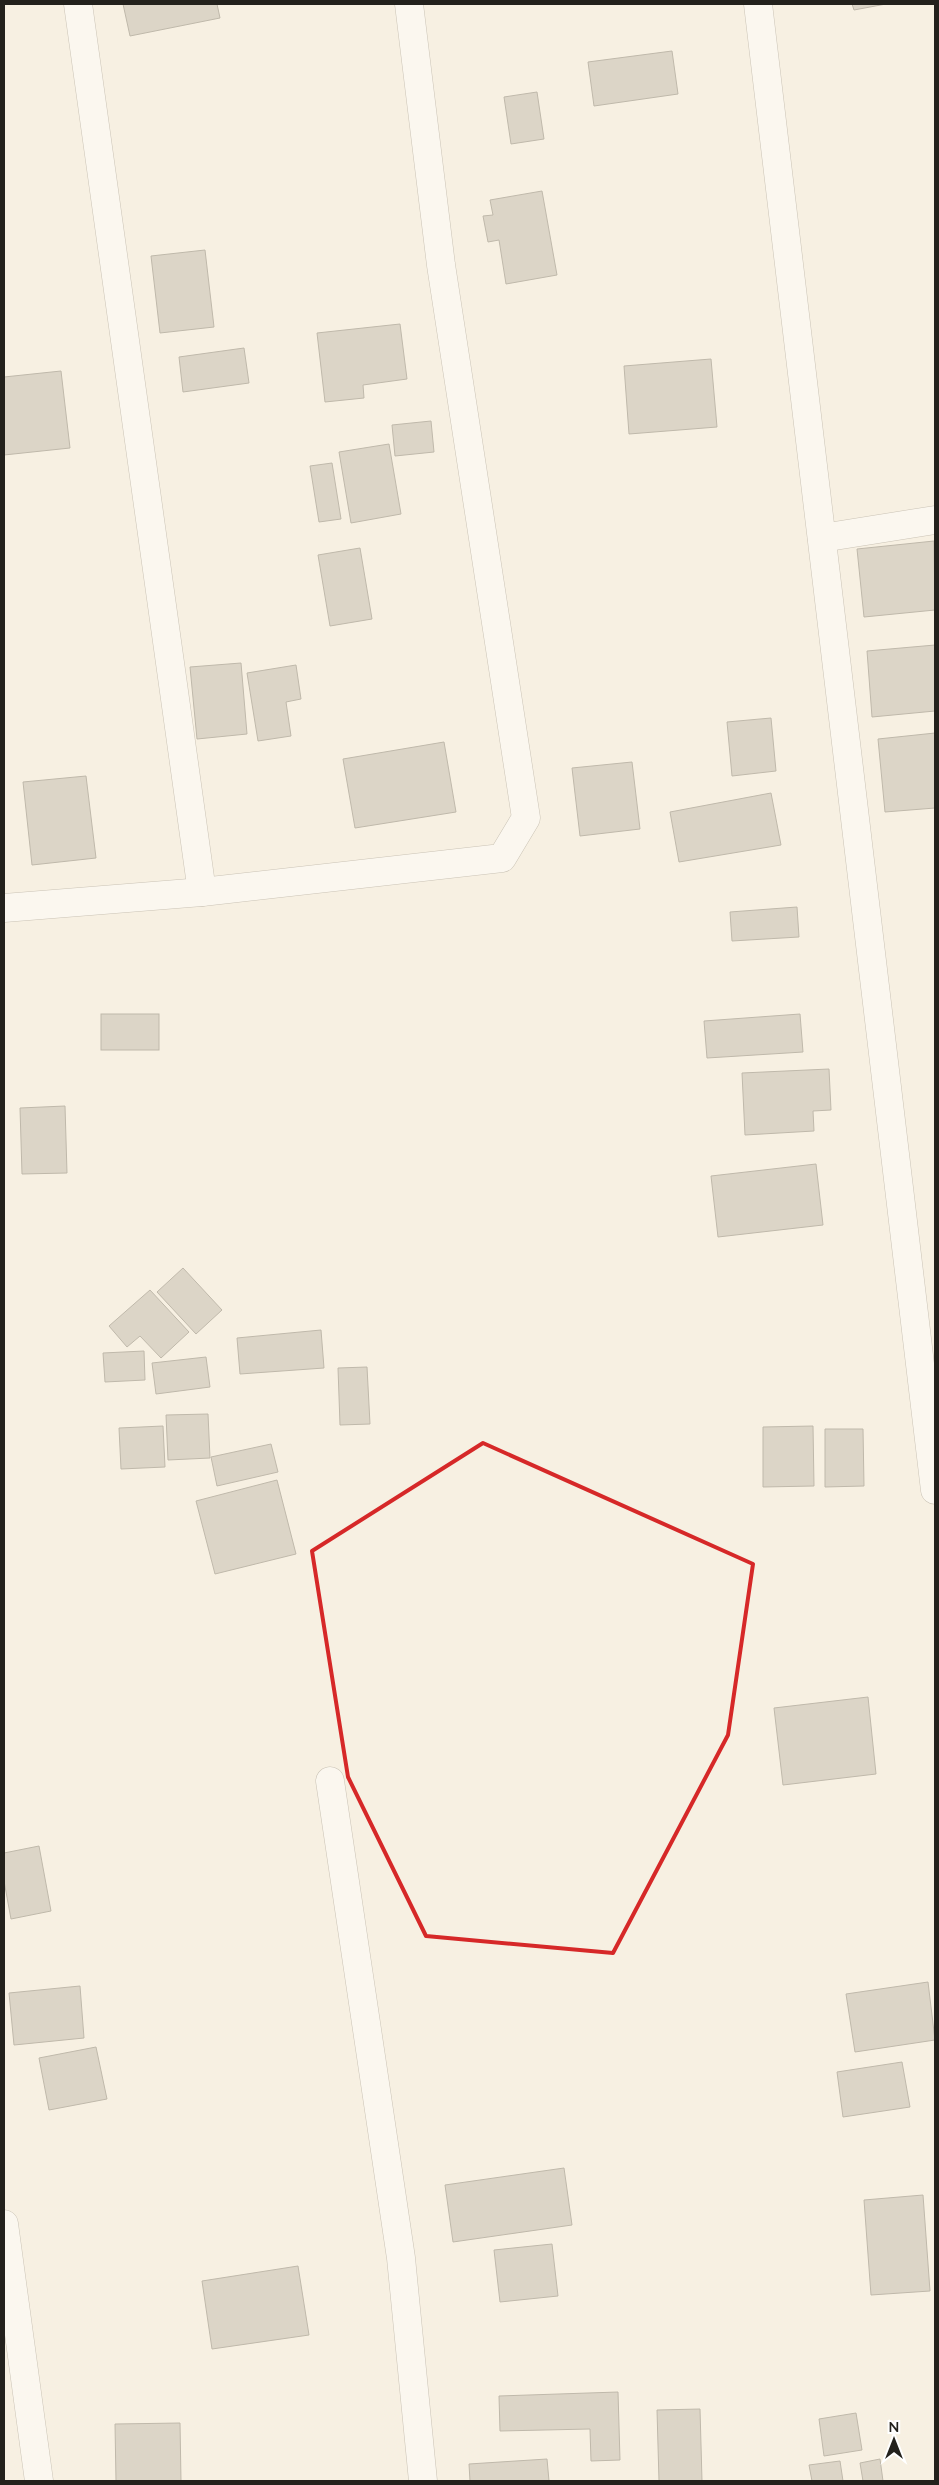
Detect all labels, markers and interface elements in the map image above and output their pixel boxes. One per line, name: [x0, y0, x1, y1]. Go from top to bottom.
north arrow: [869, 2415, 919, 2465]
text: N: [889, 2418, 899, 2435]

